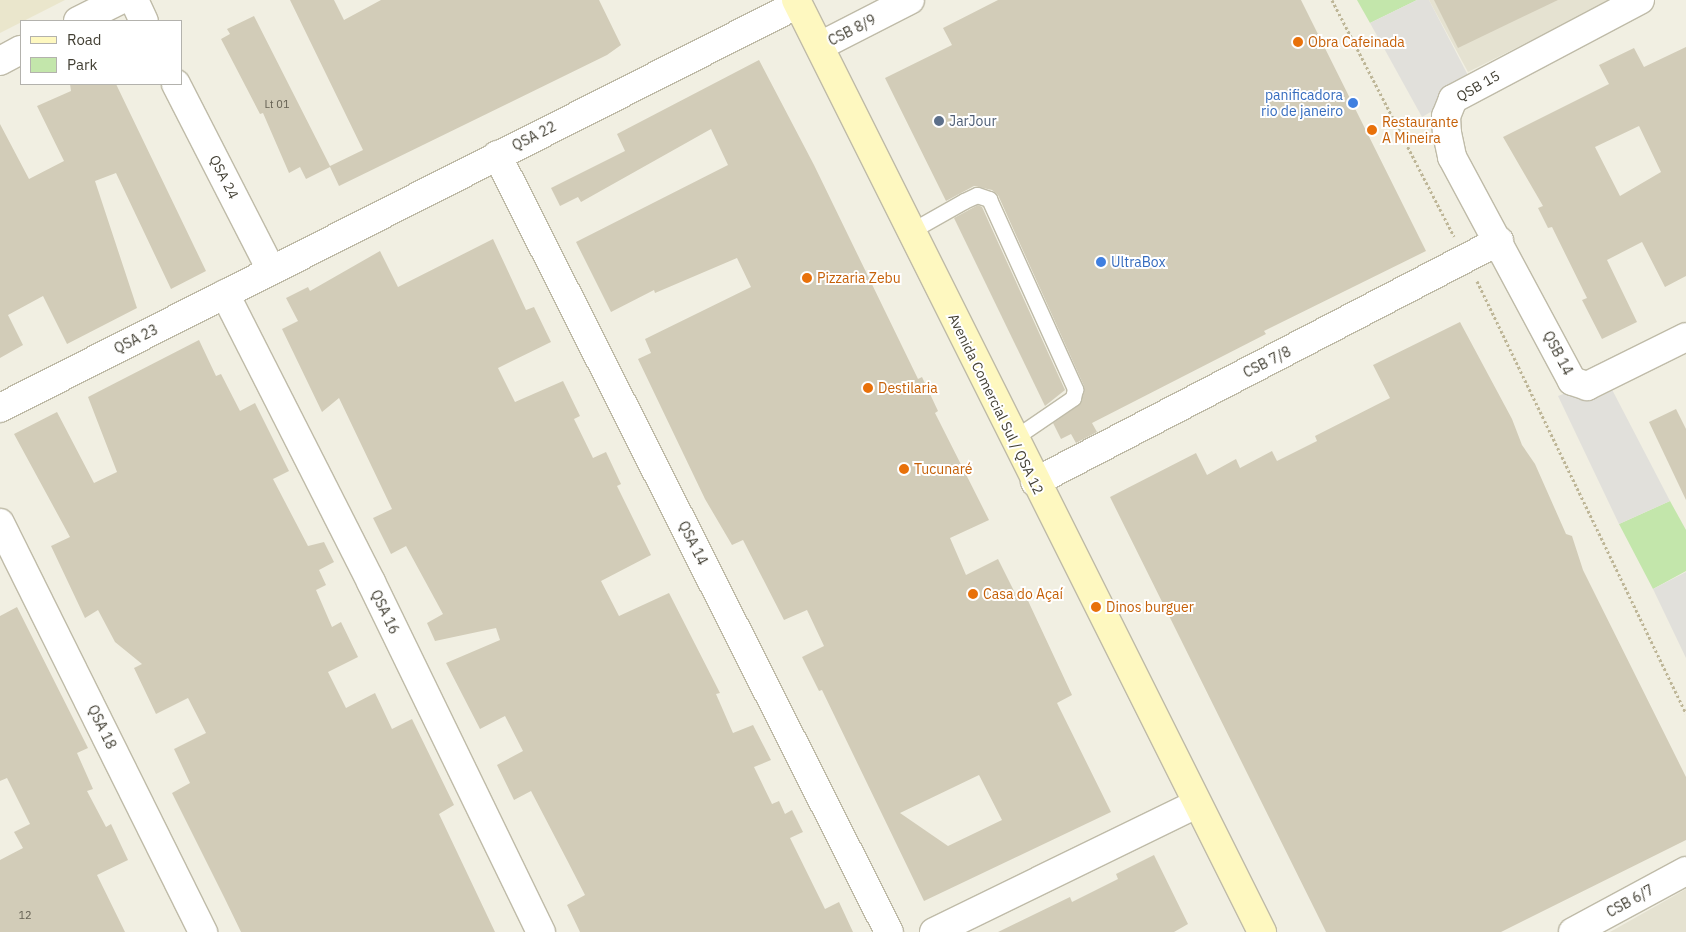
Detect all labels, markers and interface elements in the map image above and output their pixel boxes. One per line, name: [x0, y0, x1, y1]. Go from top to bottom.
street label: CSB 8/9: [825, 11, 879, 49]
legend: [20, 20, 182, 85]
text: Road: [67, 30, 102, 49]
place label: Obra Cafeinada: [1308, 34, 1405, 50]
marker: Obra Cafeinada: [1292, 36, 1304, 48]
text: Park: [67, 55, 97, 74]
street label: QSB 15: [1453, 67, 1503, 105]
place label: panificadora rio de janeiro: [1261, 87, 1343, 120]
house number: Lt 01: [264, 97, 290, 111]
marker: panificadora rio de janeiro: [1347, 97, 1359, 109]
place label: JarJour: [949, 113, 997, 129]
place label: Restaurante A Mineira: [1382, 114, 1459, 146]
marker: JarJour: [933, 115, 945, 127]
street label: QSA 22: [509, 118, 559, 154]
marker: Restaurante A Mineira: [1366, 124, 1378, 136]
street label: QSA 24: [206, 152, 242, 202]
place label: UltraBox: [1111, 254, 1166, 270]
marker: UltraBox: [1095, 256, 1107, 268]
place label: Pizzaria Zebu: [817, 270, 901, 286]
marker: Pizzaria Zebu: [801, 272, 813, 284]
street label: Avenida Comercial Sul / QSA 12: [945, 311, 1047, 497]
street label: QSA 23: [111, 321, 161, 357]
street label: QSB 14: [1539, 328, 1577, 378]
street label: CSB 7/8: [1240, 343, 1294, 381]
place label: Destilaria: [878, 380, 938, 396]
marker: Destilaria: [862, 382, 874, 394]
place label: Tucunaré: [914, 461, 972, 477]
marker: Tucunaré: [898, 463, 910, 475]
street label: QSA 14: [675, 518, 711, 568]
place label: Casa do Açaí: [983, 586, 1063, 602]
street label: QSA 16: [367, 587, 403, 637]
marker: Casa do Açaí: [967, 588, 979, 600]
place label: Dinos burguer: [1106, 599, 1194, 615]
marker: Dinos burguer: [1090, 601, 1102, 613]
street label: QSA 18: [84, 702, 120, 752]
street label: CSB 6/7: [1603, 881, 1657, 921]
house number: 12: [18, 908, 32, 922]

